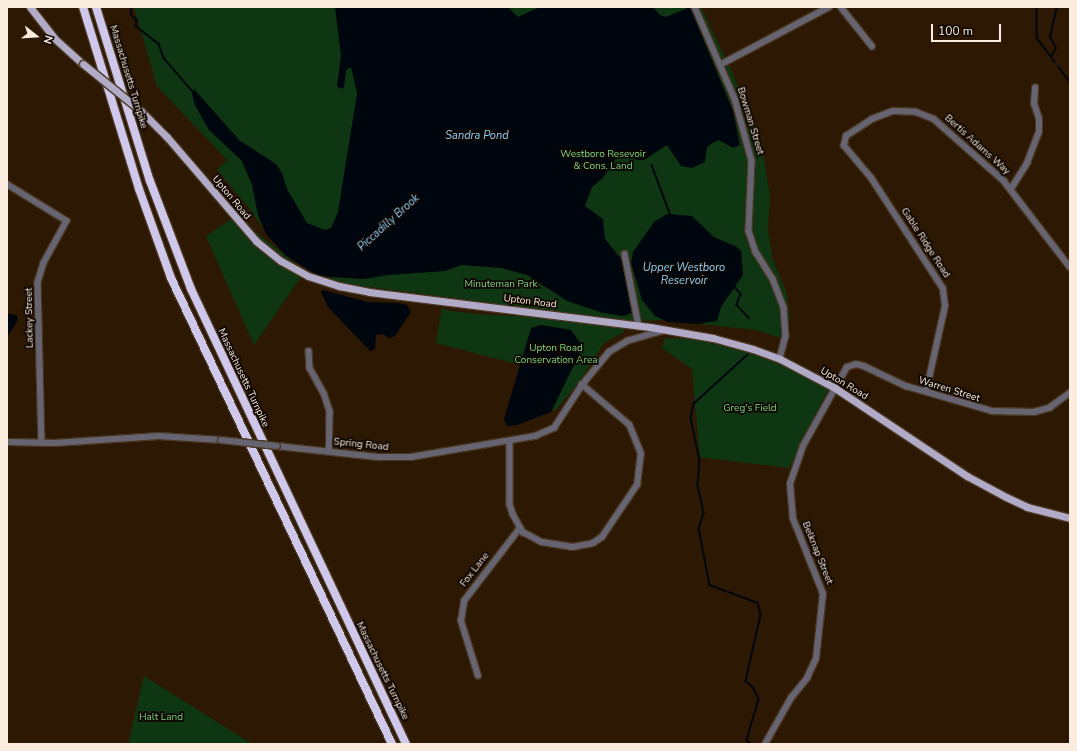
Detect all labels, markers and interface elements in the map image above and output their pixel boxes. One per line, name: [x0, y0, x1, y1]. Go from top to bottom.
north arrow: [16, 16, 56, 56]
scale bar: [933, 16, 1003, 42]
text: 100 m: [938, 23, 973, 39]
street label: Massachusetts Turnpike: [107, 24, 149, 130]
text: N: [40, 34, 56, 46]
street label: Bowman Street: [734, 86, 766, 156]
street label: Bertis Adams Way: [942, 112, 1012, 178]
water label: Sandra Pond: [445, 129, 509, 143]
park label: Westboro Resevoir & Cons. Land: [560, 148, 646, 172]
street label: Upton Road: [209, 174, 253, 222]
water label: Piccadilly Brook: [356, 192, 422, 254]
street label: Gable Ridge Road: [898, 206, 952, 280]
water label: Upper Westboro Reservoir: [643, 262, 725, 288]
park label: Minuteman Park: [464, 279, 538, 291]
street label: Lackey Street: [23, 288, 37, 348]
street label: Upton Road: [503, 293, 557, 311]
street label: Massachusetts Turnpike: [215, 327, 271, 429]
park label: Upton Road Conservation Area: [514, 342, 598, 366]
street label: Upton Road: [818, 365, 870, 403]
street label: Warren Street: [917, 375, 981, 405]
park label: Greg's Field: [723, 403, 777, 415]
street label: Spring Road: [333, 436, 389, 454]
street label: Belknap Street: [799, 520, 835, 586]
street label: Fox Lane: [458, 550, 492, 590]
street label: Massachusetts Turnpike: [353, 620, 411, 722]
park label: Halt Land: [139, 712, 183, 724]

